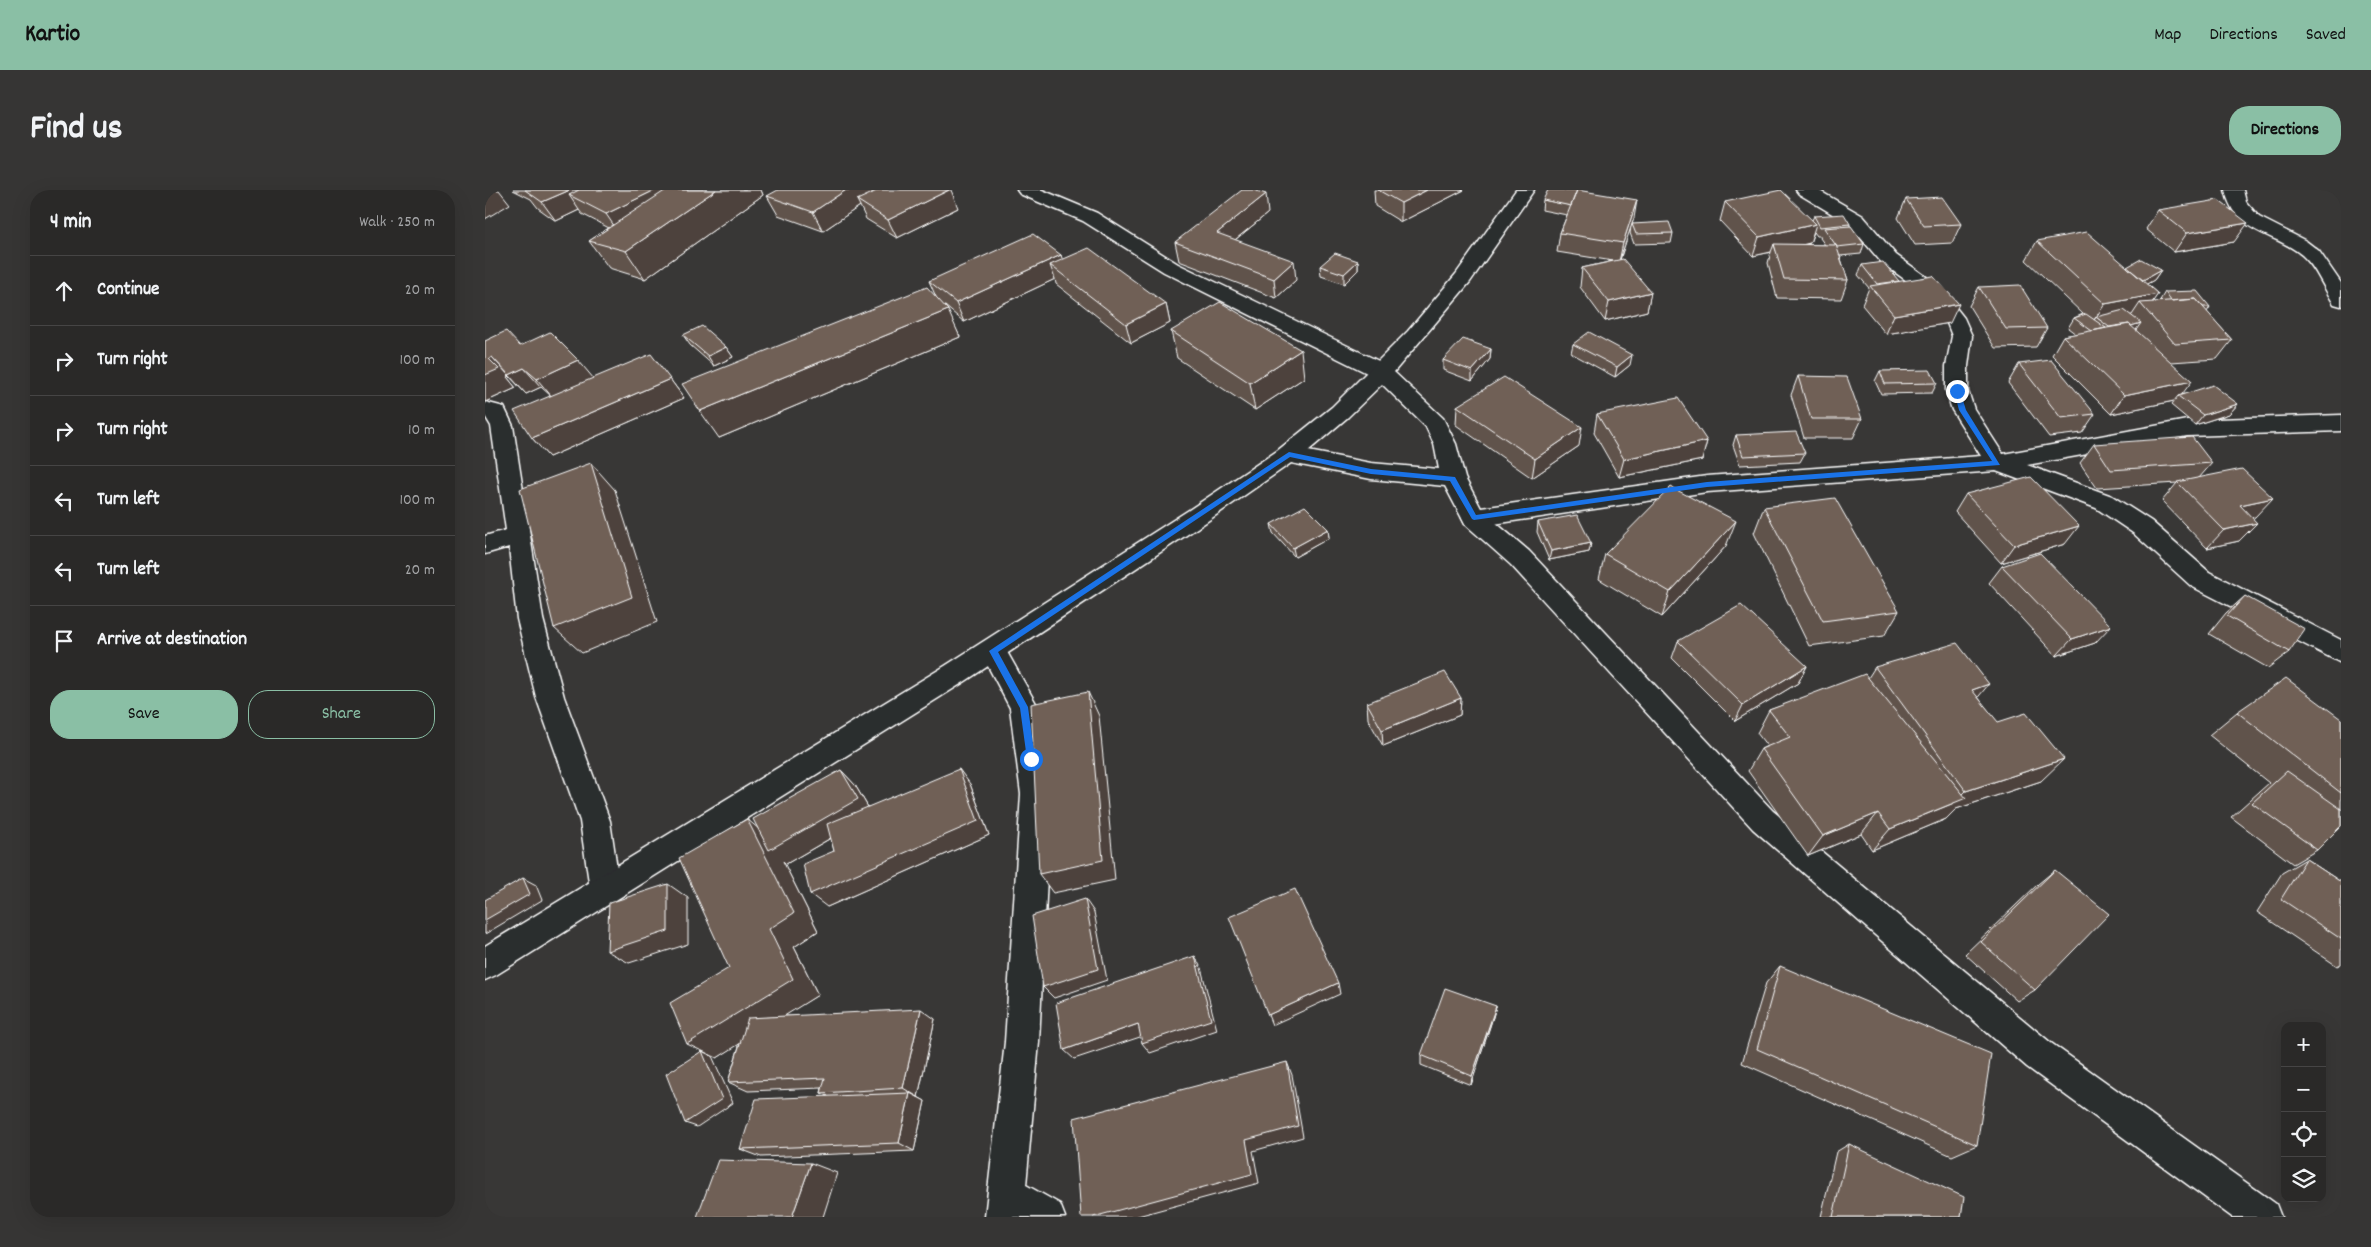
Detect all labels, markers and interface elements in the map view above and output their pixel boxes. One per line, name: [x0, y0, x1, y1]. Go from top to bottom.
text: Kartio: [25, 18, 80, 52]
text: Map: [2154, 23, 2181, 48]
text: Directions: [2209, 23, 2278, 48]
text: Saved: [2306, 23, 2346, 48]
text: Find us: [30, 105, 122, 155]
button: Directions: [2229, 106, 2341, 155]
text: 4 min: [50, 208, 92, 238]
text: Walk · 250 m: [359, 211, 435, 234]
icon: ahead: [50, 277, 78, 305]
text: Continue: [97, 277, 159, 304]
text: 20 m: [405, 279, 435, 302]
icon: right: [50, 347, 78, 375]
text: Turn right: [97, 347, 168, 374]
text: 100 m: [399, 349, 435, 372]
route end: [1946, 380, 1969, 403]
icon: right: [50, 417, 78, 445]
text: Turn right: [97, 417, 168, 444]
text: 10 m: [408, 419, 435, 442]
icon: left: [50, 487, 78, 515]
text: Turn left: [97, 487, 160, 514]
text: 100 m: [399, 489, 435, 512]
icon: left: [50, 557, 78, 585]
text: Turn left: [97, 557, 160, 584]
text: 20 m: [405, 559, 435, 582]
icon: arrive: [50, 627, 78, 655]
text: Arrive at destination: [97, 627, 247, 654]
button: Save: [50, 690, 238, 739]
button: Share: [248, 690, 435, 739]
route start: [1020, 748, 1043, 771]
map controls: [2281, 1022, 2326, 1202]
button: +: [2281, 1022, 2326, 1067]
button: −: [2281, 1067, 2326, 1112]
button: locate: [2281, 1112, 2326, 1157]
button: layers: [2281, 1157, 2326, 1202]

